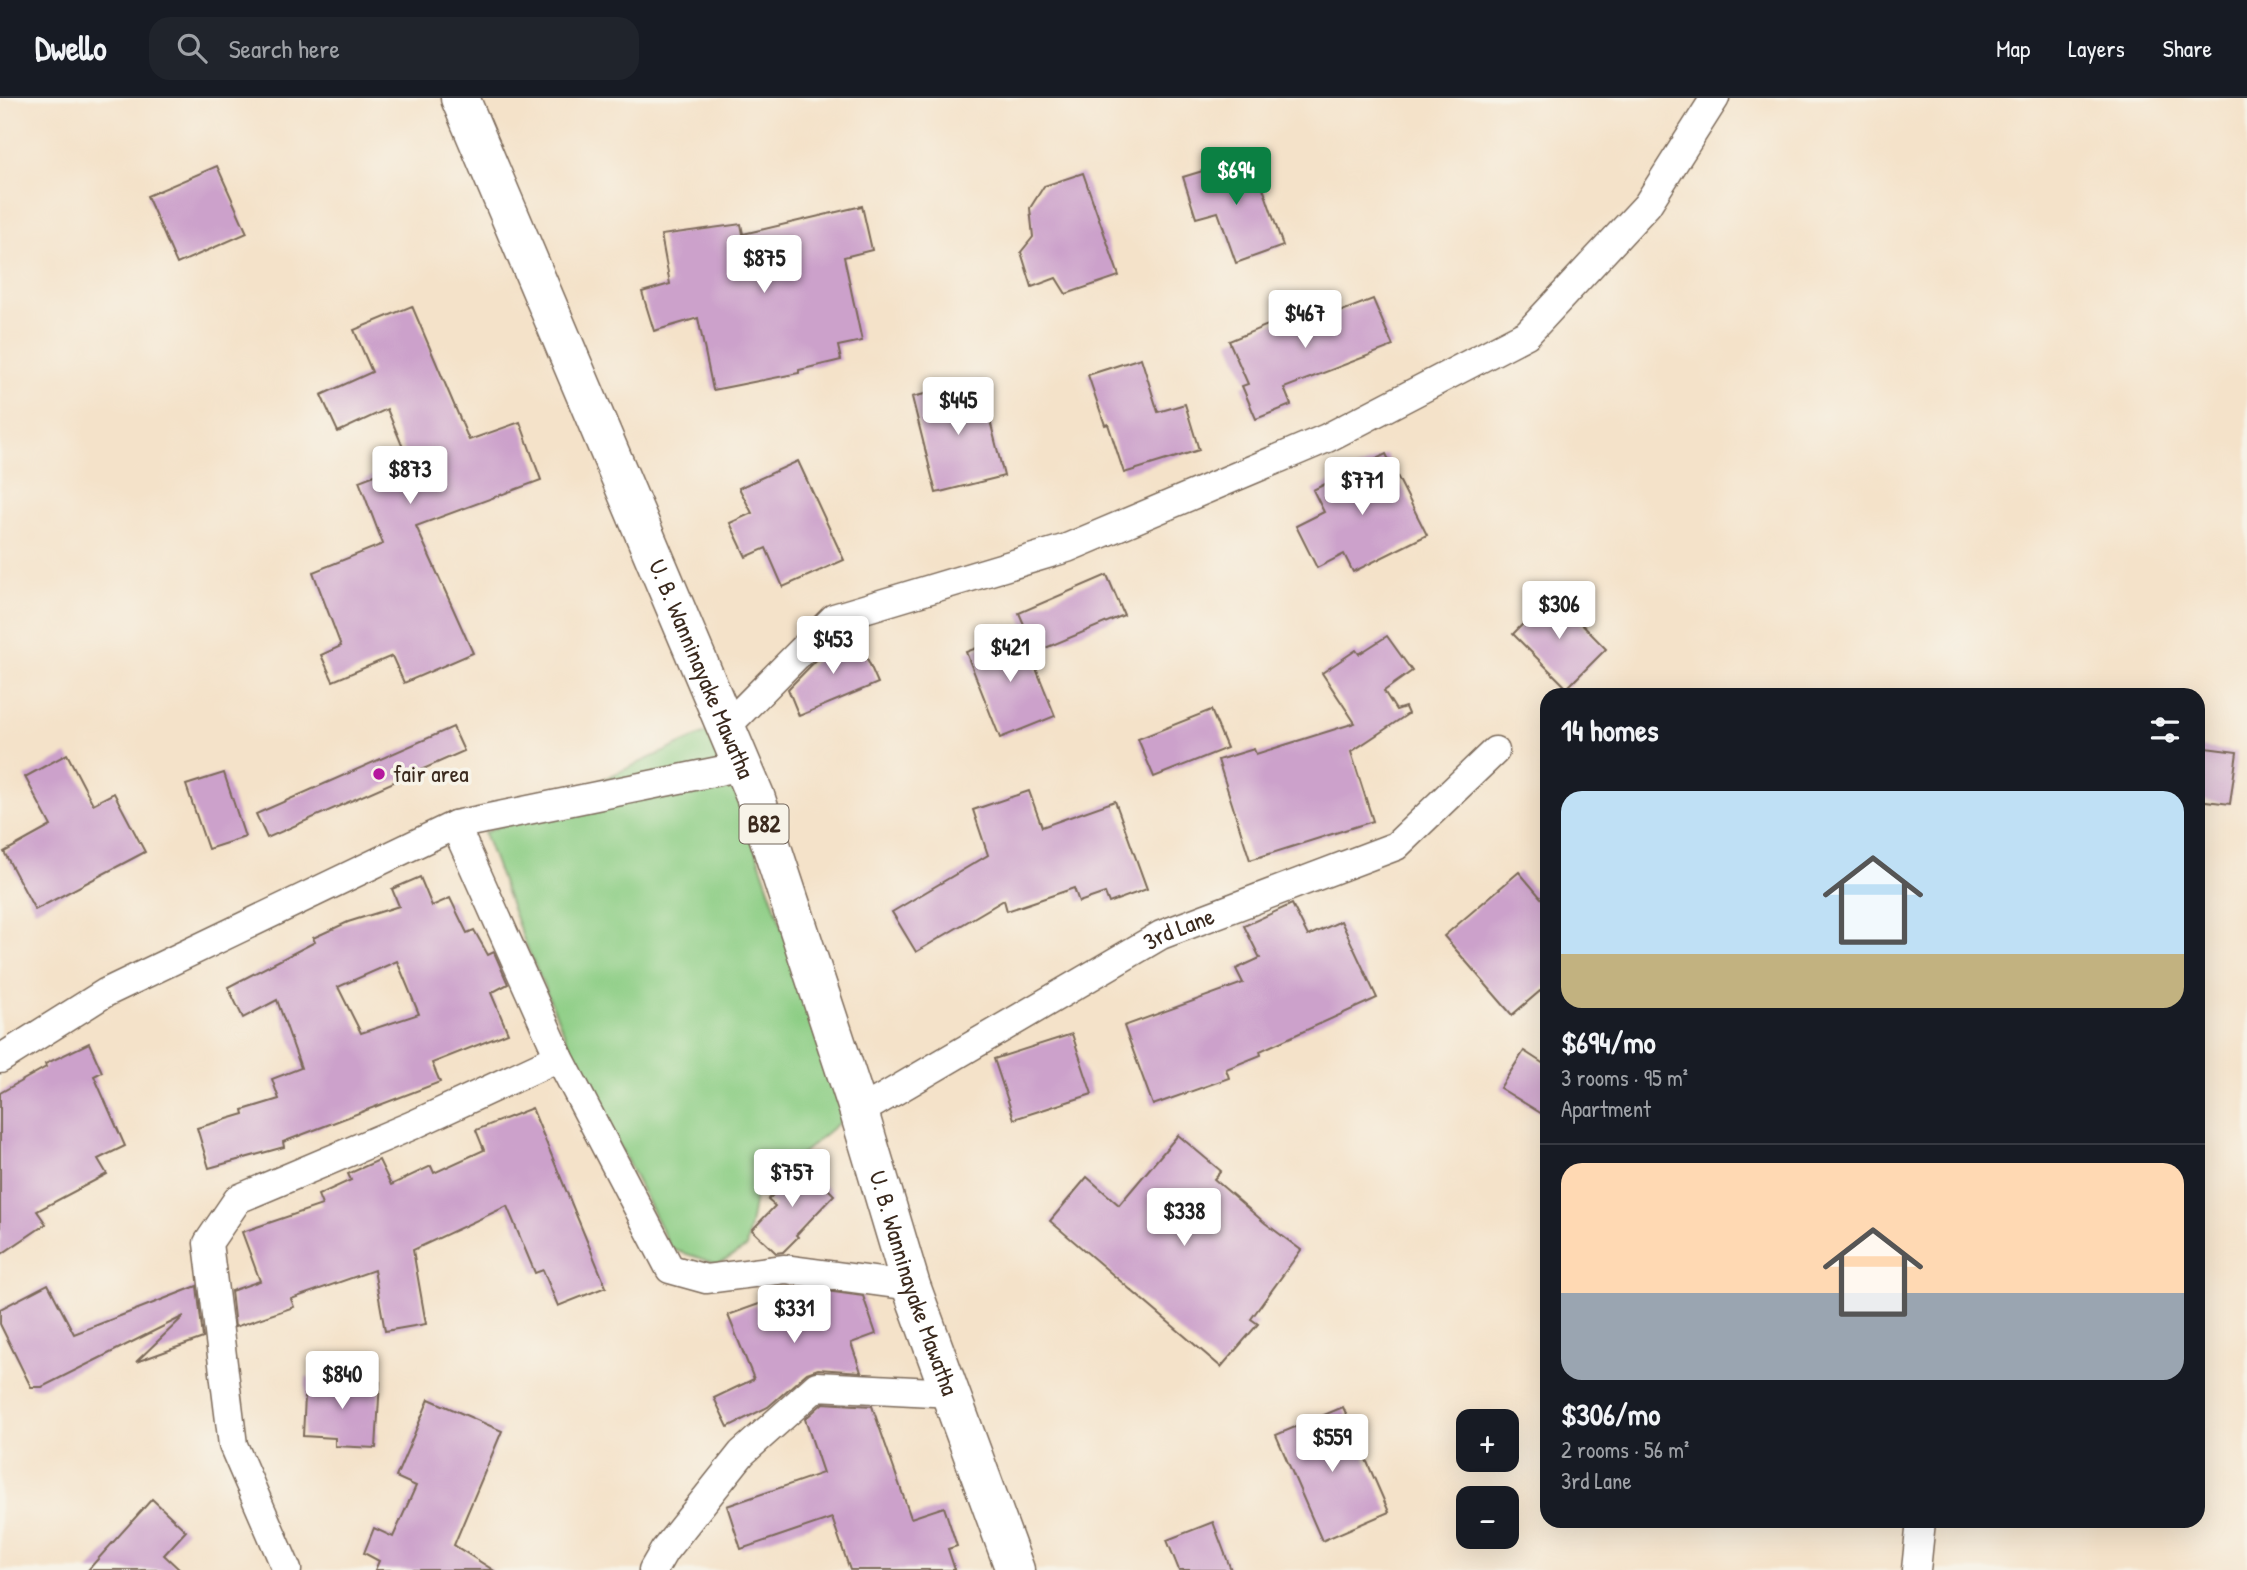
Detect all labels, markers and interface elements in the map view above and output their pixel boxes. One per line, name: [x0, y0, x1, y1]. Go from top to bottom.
search box: [149, 17, 639, 80]
text: Dwello: [35, 26, 107, 70]
icon: search: [173, 29, 211, 67]
text: Search here: [229, 31, 340, 66]
text: Map: [1996, 32, 2030, 64]
text: Layers: [2068, 32, 2125, 64]
text: Share: [2163, 32, 2212, 64]
pin: $694: [1195, 148, 1277, 207]
text: $694: [1217, 154, 1255, 185]
pin: $875: [723, 236, 805, 295]
text: $875: [743, 242, 785, 273]
pin: $467: [1264, 290, 1346, 350]
text: $467: [1285, 297, 1325, 328]
pin: $445: [917, 378, 999, 437]
text: $445: [939, 384, 977, 415]
pin: $873: [369, 446, 451, 506]
text: $873: [388, 453, 432, 484]
pin: $771: [1321, 458, 1403, 517]
text: $771: [1341, 464, 1383, 495]
street label: U. B. Wanninayake Mawatha: [642, 554, 763, 783]
pin: $306: [1518, 582, 1600, 641]
text: $306: [1538, 588, 1580, 619]
pin: $453: [792, 616, 874, 676]
text: $453: [813, 623, 853, 654]
pin: $421: [969, 624, 1051, 684]
text: $421: [990, 631, 1030, 662]
text: 14 homes: [1561, 710, 1659, 750]
icon: filters: [2146, 711, 2184, 749]
place label: fair area: [393, 757, 469, 789]
marker: fair area: [371, 766, 387, 782]
road number: B82: [740, 804, 788, 844]
icon: home: [1810, 837, 1936, 963]
street label: 3rd Lane: [1137, 899, 1219, 957]
text: $694/mo: [1561, 1022, 1656, 1062]
text: 3 rooms · 95 m²: [1561, 1062, 1688, 1093]
text: Apartment: [1561, 1093, 1651, 1124]
pin: $757: [751, 1150, 833, 1209]
text: $757: [770, 1156, 814, 1187]
street label: U. B. Wanninayake Mawatha: [862, 1167, 967, 1400]
pin: $338: [1143, 1188, 1225, 1248]
text: $338: [1163, 1195, 1205, 1226]
icon: home: [1810, 1209, 1936, 1335]
pin: $331: [753, 1286, 835, 1345]
text: $331: [774, 1292, 814, 1323]
pin: $840: [301, 1352, 383, 1411]
text: $840: [322, 1358, 362, 1389]
text: $306/mo: [1561, 1394, 1660, 1434]
map controls: [1456, 1409, 1519, 1549]
button: +: [1456, 1409, 1519, 1472]
pin: $559: [1291, 1414, 1373, 1474]
text: $559: [1312, 1421, 1352, 1452]
text: 2 rooms · 56 m²: [1561, 1434, 1689, 1465]
text: 3rd Lane: [1561, 1465, 1632, 1496]
button: −: [1456, 1486, 1519, 1549]

